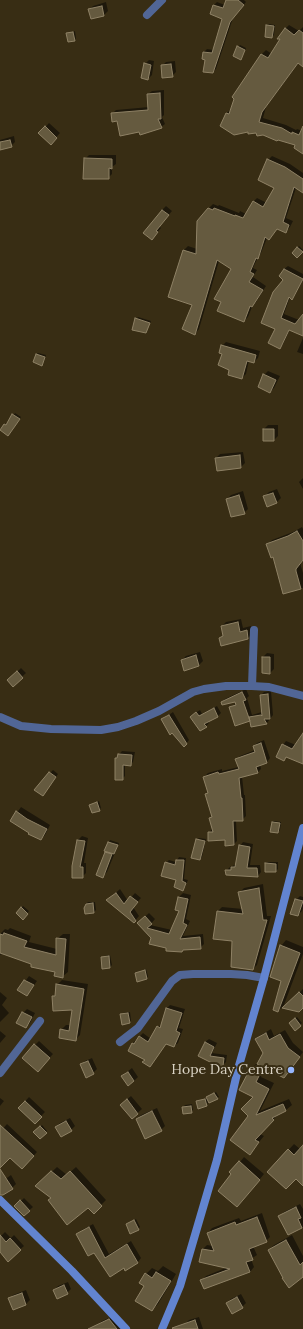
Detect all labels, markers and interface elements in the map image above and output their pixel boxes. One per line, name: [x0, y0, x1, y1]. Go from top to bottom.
place label: Hope Day Centre: [171, 1062, 283, 1078]
marker: Hope Day Centre: [286, 1065, 296, 1075]

